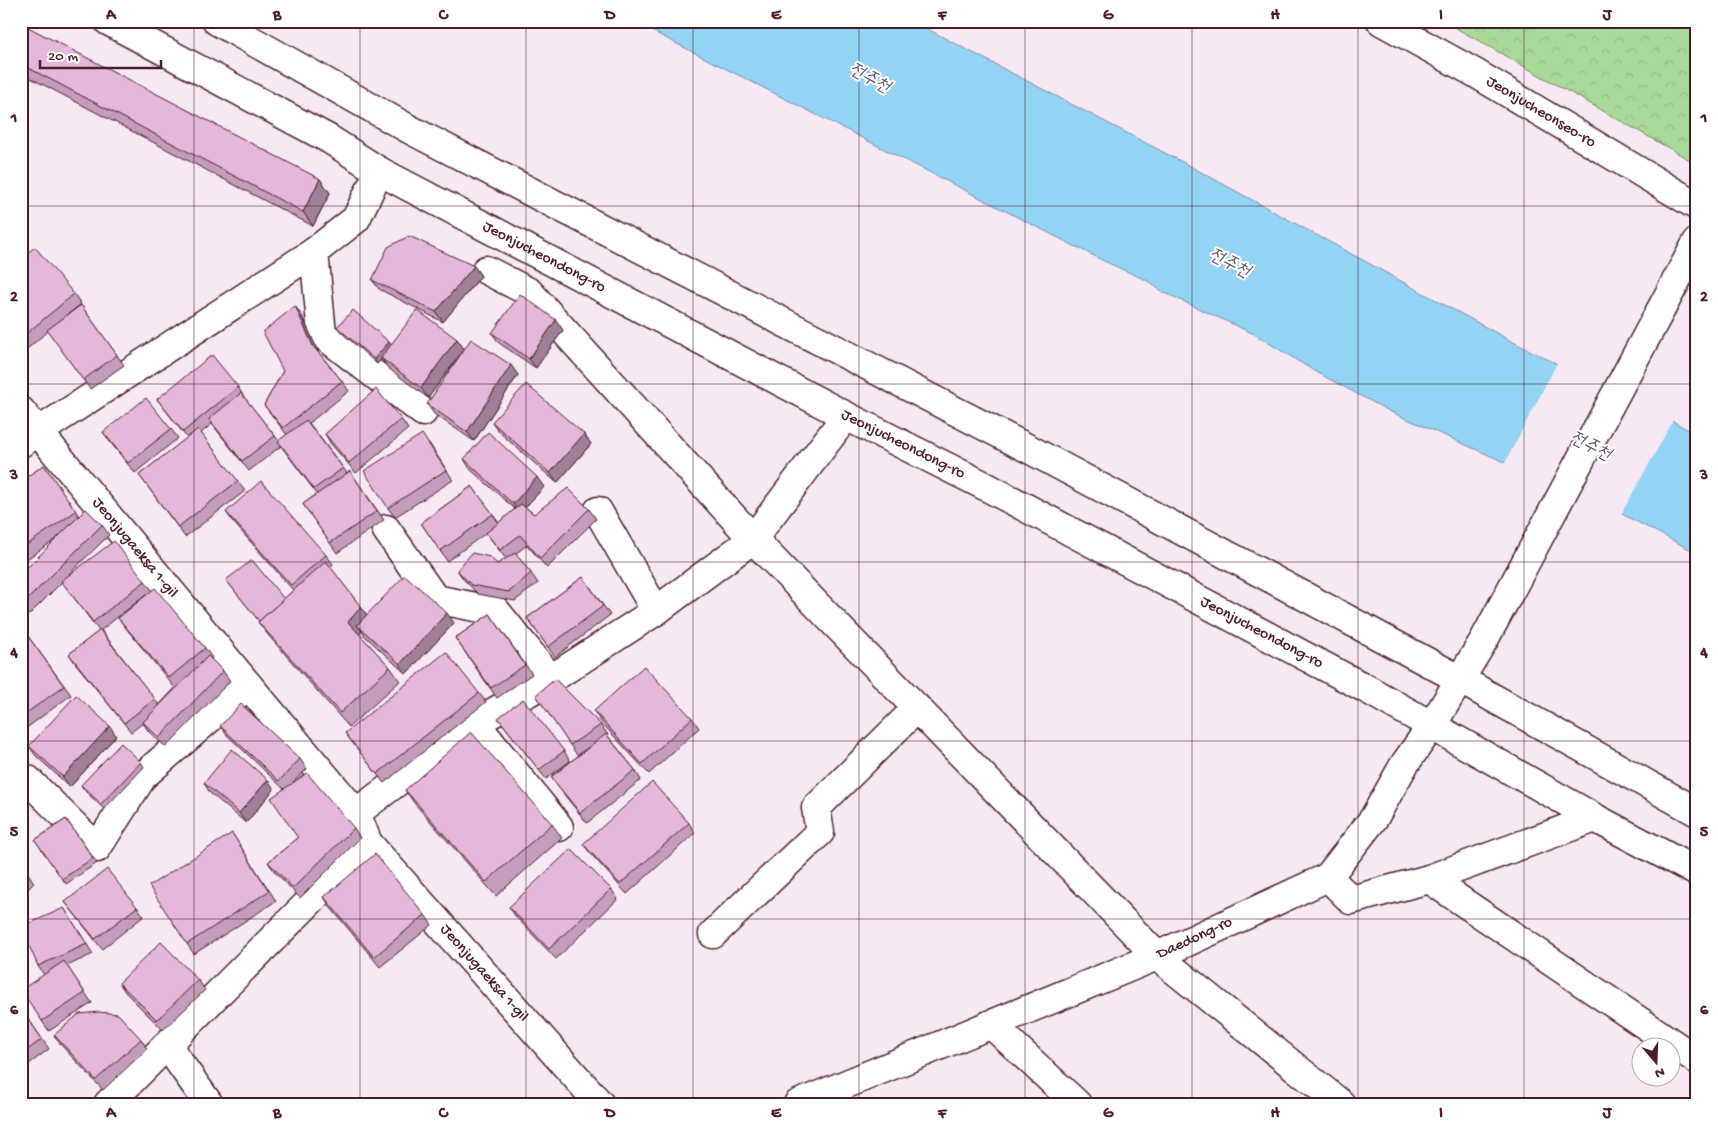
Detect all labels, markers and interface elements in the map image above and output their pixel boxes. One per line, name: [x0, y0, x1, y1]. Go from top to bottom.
text: A: [105, 7, 117, 26]
text: B: [272, 7, 282, 26]
text: C: [438, 7, 449, 26]
text: D: [603, 7, 616, 26]
text: E: [771, 7, 782, 26]
text: F: [937, 7, 948, 26]
text: G: [1103, 7, 1114, 26]
text: H: [1270, 7, 1280, 26]
text: I: [1439, 7, 1443, 26]
text: J: [1602, 7, 1613, 26]
scale bar: [40, 38, 161, 70]
text: 20 m: [48, 48, 78, 66]
water label: 전주천: [845, 59, 894, 99]
street label: Jeonjucheonseo-ro: [1482, 72, 1599, 153]
text: 1: [10, 110, 17, 129]
text: 1: [1700, 110, 1707, 129]
street label: Jeonjucheondong-ro: [479, 217, 609, 298]
water label: 전주천: [1205, 245, 1254, 284]
text: 2: [10, 289, 18, 308]
text: 2: [1700, 289, 1708, 308]
street label: Jeonjucheondong-ro: [838, 405, 968, 484]
water label: 전주천: [1566, 428, 1615, 467]
text: 3: [9, 467, 18, 486]
text: 3: [1699, 467, 1708, 486]
street label: Jeonjugaeksa 1-gil: [88, 494, 182, 602]
street label: Jeonjucheondong-ro: [1197, 593, 1326, 673]
text: 4: [9, 645, 18, 664]
text: 4: [1699, 645, 1708, 664]
text: 5: [10, 824, 19, 843]
text: 5: [1700, 824, 1709, 843]
street label: Daedong-ro: [1153, 913, 1236, 965]
street label: Jeonjugaeksa 1-gil: [435, 921, 532, 1026]
text: 6: [10, 1002, 19, 1021]
text: 6: [1700, 1002, 1709, 1021]
north arrow: [1630, 1038, 1680, 1088]
text: N: [1652, 1062, 1667, 1081]
text: A: [105, 1105, 117, 1124]
text: B: [272, 1105, 282, 1124]
text: C: [438, 1105, 449, 1124]
text: D: [603, 1105, 616, 1124]
text: E: [771, 1105, 782, 1124]
text: F: [937, 1105, 948, 1124]
text: G: [1103, 1105, 1114, 1124]
text: H: [1270, 1105, 1280, 1124]
text: I: [1439, 1105, 1443, 1124]
text: J: [1602, 1105, 1613, 1124]

